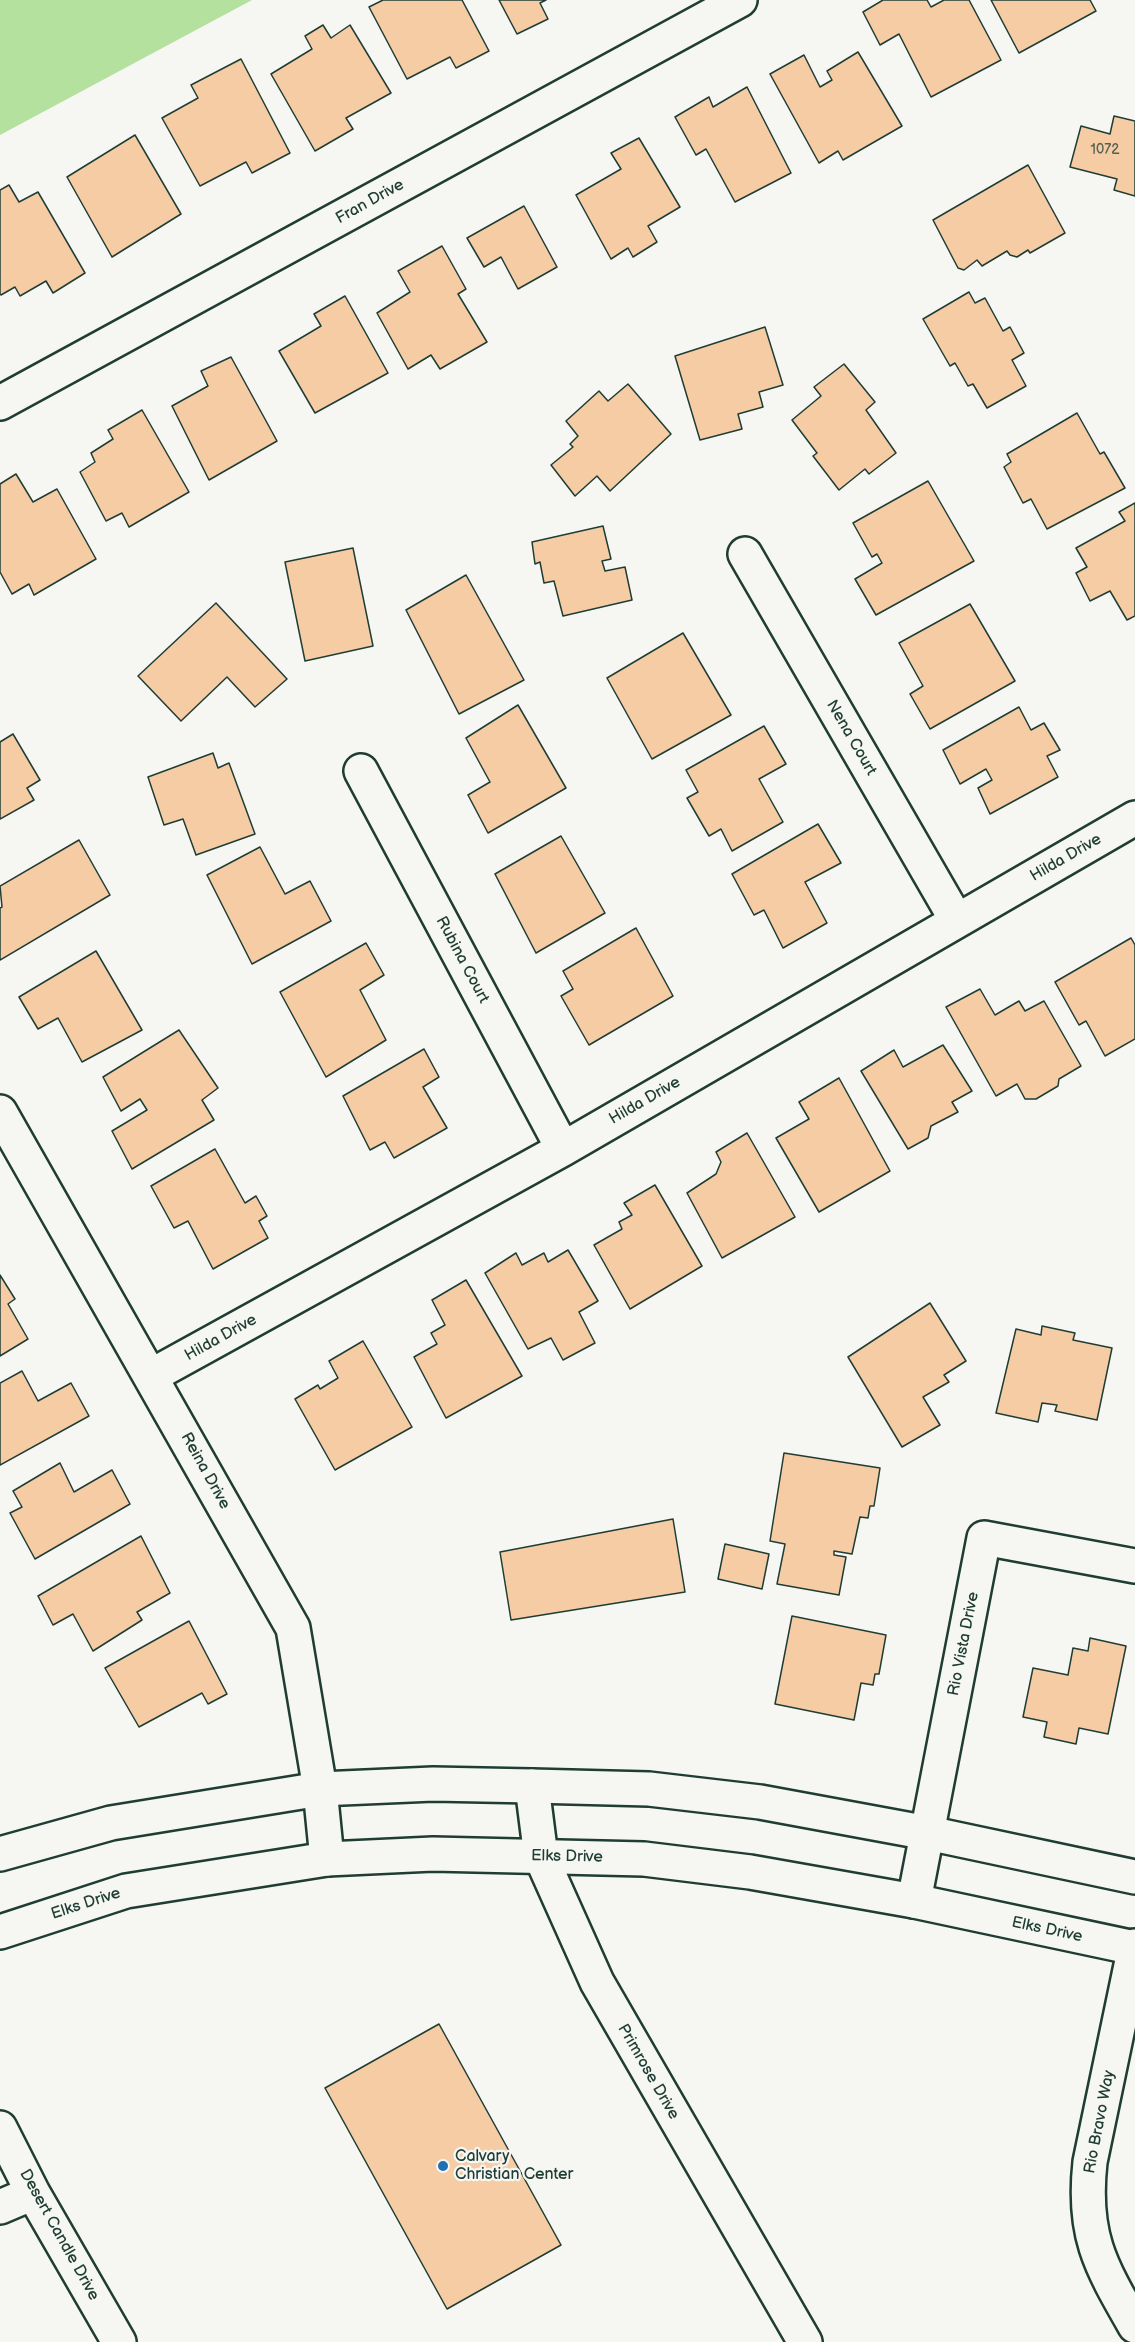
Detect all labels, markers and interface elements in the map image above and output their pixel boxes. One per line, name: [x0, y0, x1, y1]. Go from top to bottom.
house number: 1072: [1091, 142, 1119, 158]
street label: Fran Drive: [333, 175, 407, 229]
street label: Nena Court: [822, 697, 880, 779]
street label: Hilda Drive: [1027, 830, 1105, 886]
street label: Rubina Court: [431, 913, 493, 1007]
street label: Hilda Drive: [606, 1073, 684, 1129]
street label: Hilda Drive: [182, 1310, 260, 1366]
street label: Reina Drive: [176, 1429, 234, 1513]
street label: Rio Vista Drive: [945, 1590, 983, 1698]
street label: Elks Drive: [531, 1847, 603, 1867]
street label: Elks Drive: [49, 1884, 123, 1924]
street label: Elks Drive: [1010, 1913, 1084, 1947]
street label: Primrose Drive: [613, 2021, 683, 2123]
street label: Rio Bravo Way: [1081, 2069, 1119, 2175]
place label: Calvary Christian Center: [455, 2147, 573, 2185]
marker: Calvary Christian Center: [436, 2159, 450, 2173]
street label: Desert Candle Drive: [15, 2166, 103, 2304]

